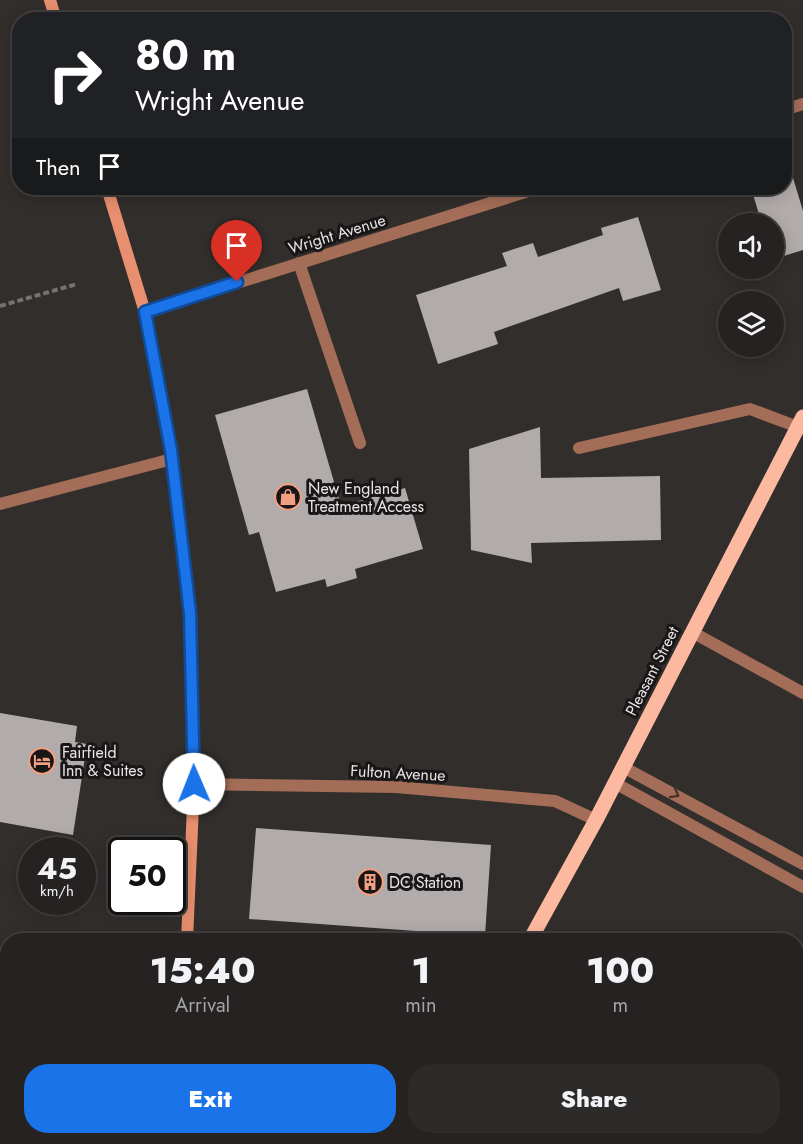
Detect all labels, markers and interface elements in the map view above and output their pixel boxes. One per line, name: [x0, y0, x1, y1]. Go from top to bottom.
text: 80 m: [135, 25, 236, 86]
icon: right: [36, 36, 114, 114]
text: Wright Avenue: [135, 81, 304, 120]
icon: arrive: [93, 150, 126, 183]
text: Then: [36, 151, 81, 183]
street label: Wright Avenue: [286, 208, 388, 260]
map controls: [718, 213, 784, 357]
button: sound: [718, 213, 784, 279]
pin: [211, 220, 262, 282]
icon: arrive: [220, 229, 253, 262]
button: layers: [718, 291, 784, 357]
place label: New England Treatment Access: [308, 477, 424, 518]
shop icon: New England Treatment Access: [273, 482, 303, 512]
street label: Pleasant Street: [620, 622, 685, 720]
place label: Fairfield Inn & Suites: [62, 741, 143, 782]
hotel icon: Fairfield Inn & Suites: [27, 746, 57, 776]
position arrow: [162, 752, 226, 816]
street label: Fulton Avenue: [350, 759, 446, 787]
one-way arrow: [669, 787, 679, 798]
speed limit sign: 50: [108, 837, 186, 915]
text: 45: [37, 847, 77, 890]
building icon: DC Station: [355, 867, 385, 897]
place label: DC Station: [389, 871, 461, 894]
text: km/h: [40, 880, 74, 902]
text: 15:40: [150, 944, 256, 996]
text: 1: [411, 944, 430, 996]
text: 100: [586, 944, 654, 996]
text: Arrival: [175, 991, 230, 1020]
text: min: [405, 991, 437, 1020]
text: m: [612, 991, 628, 1020]
button: Exit: [24, 1064, 396, 1133]
button: Share: [408, 1064, 780, 1133]

